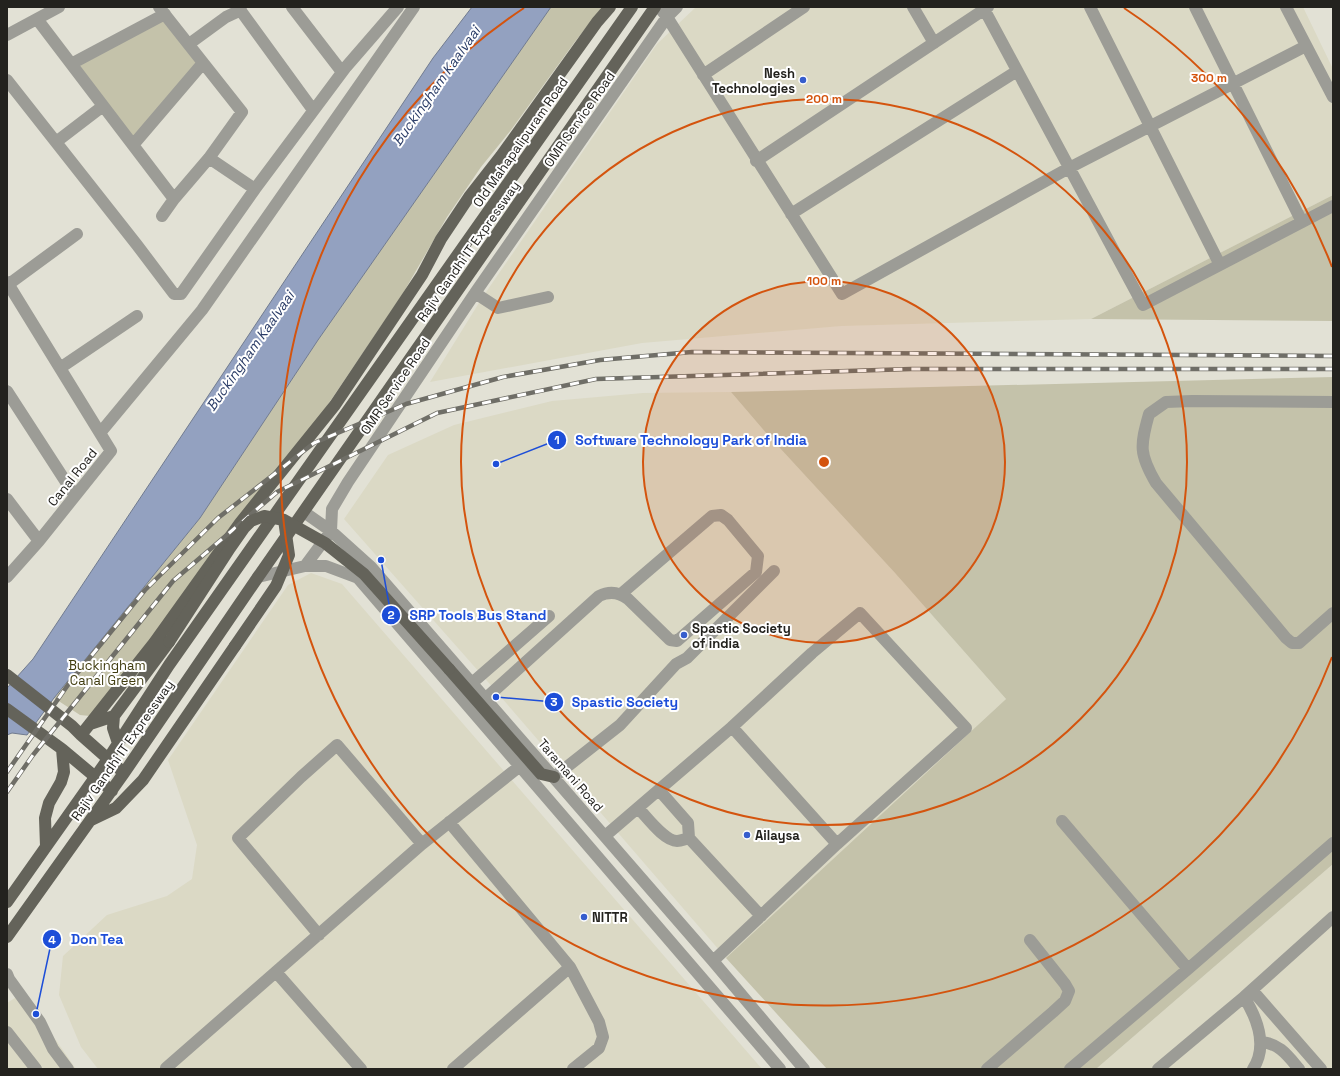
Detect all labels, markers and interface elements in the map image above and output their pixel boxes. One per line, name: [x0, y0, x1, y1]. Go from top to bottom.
water label: Buckingham Kaalvaai: [388, 21, 485, 149]
place label: Nesh Technologies: [712, 65, 795, 97]
street label: OMR Service Road: [540, 68, 619, 170]
text: 300 m: [1191, 70, 1227, 86]
street label: Old Mahapalipuram Road: [469, 74, 572, 211]
marker: Nesh Technologies: [798, 75, 808, 85]
text: 200 m: [806, 91, 842, 107]
street label: Rajiv Gandhi IT Expressway: [413, 178, 524, 325]
text: 100 m: [807, 273, 841, 289]
water label: Buckingham Kaalvaai: [202, 286, 299, 414]
street label: OMR Service Road: [357, 335, 434, 438]
callout: Software Technology Park of India: [547, 427, 815, 453]
text: Software Technology Park of India: [575, 431, 807, 449]
text: 1: [554, 432, 560, 448]
street label: Canal Road: [44, 445, 101, 510]
centre of rings: [817, 455, 831, 469]
callout: SRP Tools Bus Stand: [381, 602, 555, 628]
text: SRP Tools Bus Stand: [410, 606, 546, 624]
text: 2: [387, 607, 395, 623]
place label: Spastic Society of india: [692, 620, 791, 652]
marker: Spastic Society of india: [679, 630, 689, 640]
park label: Buckingham Canal Green: [68, 657, 146, 689]
street label: Rajiv Gandhi IT Expressway: [67, 677, 178, 824]
callout: Spastic Society: [544, 689, 686, 715]
text: Spastic Society: [572, 693, 678, 711]
text: 3: [550, 694, 558, 710]
street label: Taramani Road: [534, 735, 607, 815]
place label: Ailaysa: [755, 827, 800, 844]
marker: Ailaysa: [742, 830, 752, 840]
place label: NITTR: [592, 909, 628, 926]
marker: NITTR: [579, 912, 589, 922]
callout: Don Tea: [42, 926, 132, 952]
text: Don Tea: [71, 930, 123, 948]
text: 4: [48, 932, 56, 948]

